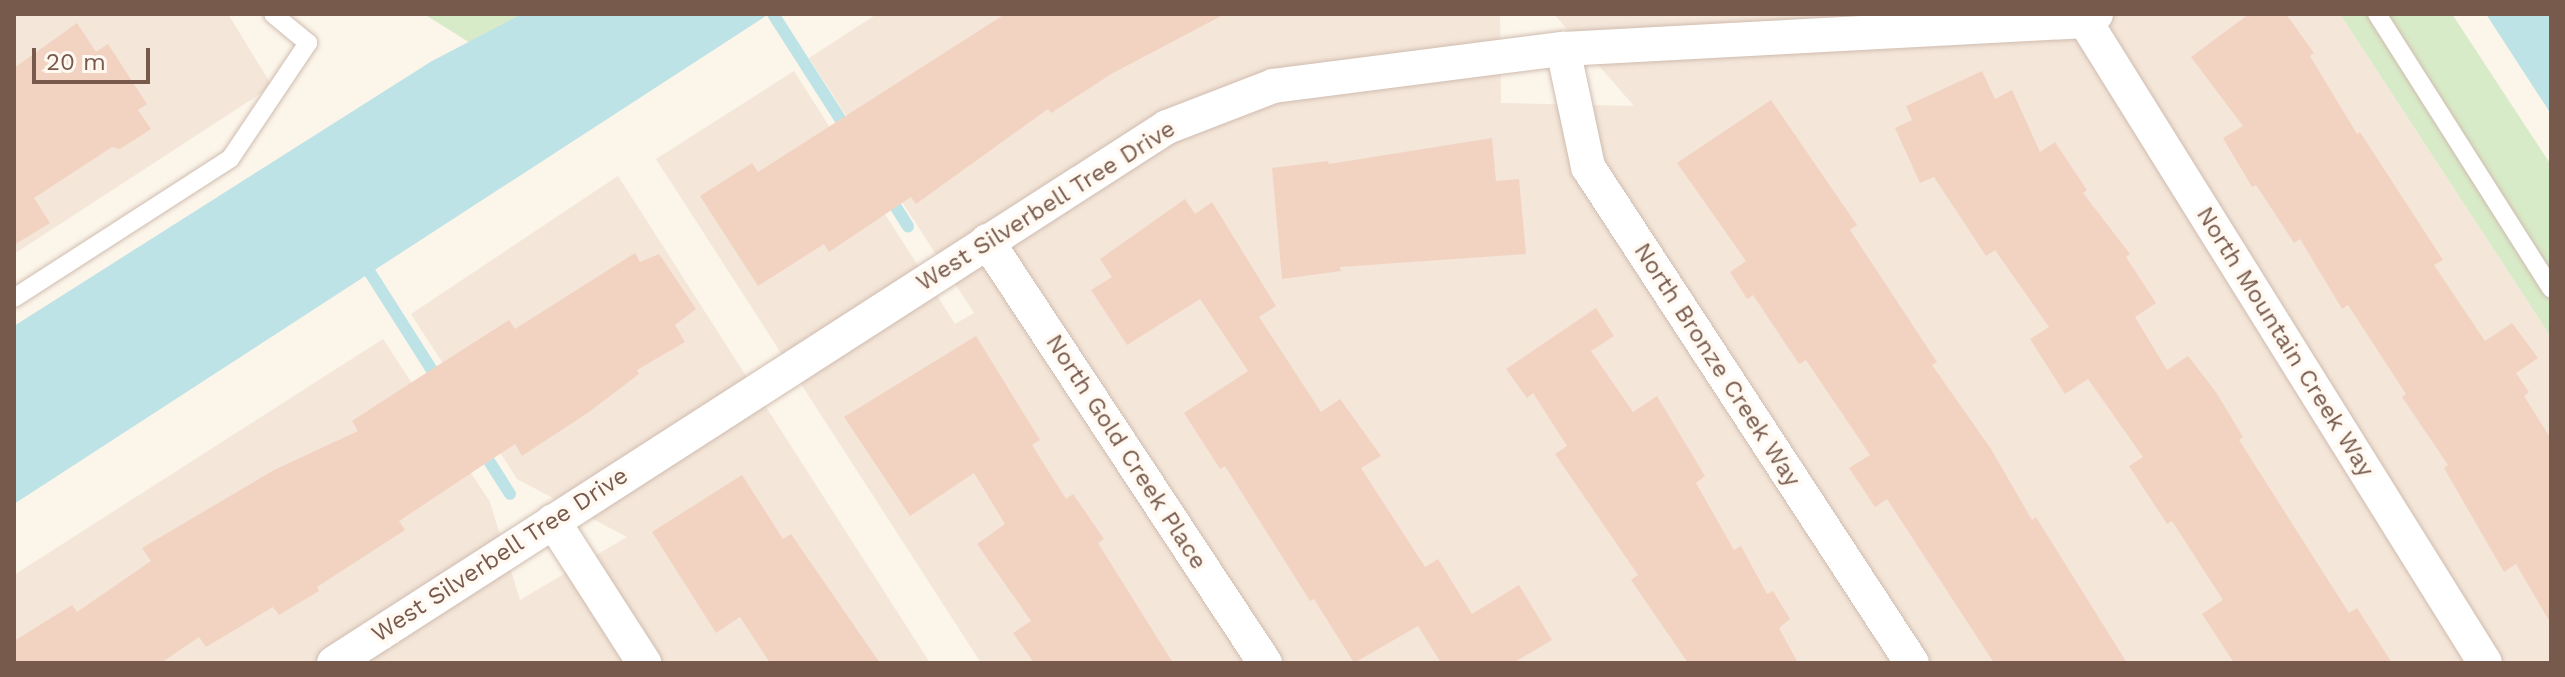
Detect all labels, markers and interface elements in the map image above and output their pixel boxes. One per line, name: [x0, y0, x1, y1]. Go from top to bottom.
scale bar: [36, 32, 154, 82]
text: 20 m: [46, 48, 106, 76]
street label: West Silverbell Tree Drive: [911, 114, 1181, 298]
street label: North Mountain Creek Way: [2190, 201, 2380, 483]
street label: North Bronze Creek Way: [1627, 237, 1807, 493]
street label: North Gold Creek Place: [1039, 329, 1213, 575]
street label: West Silverbell Tree Drive: [366, 461, 634, 649]

